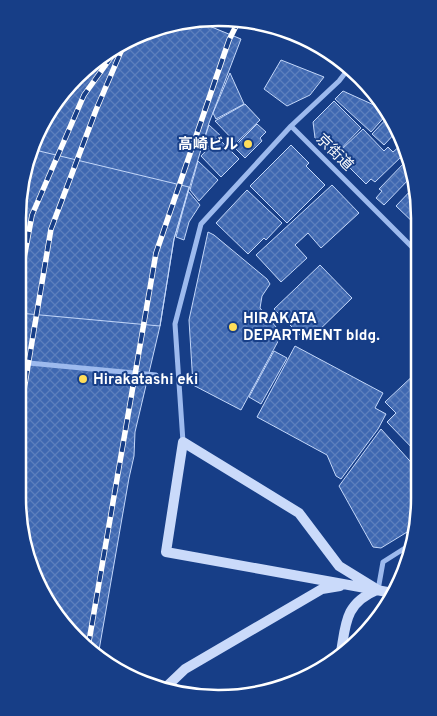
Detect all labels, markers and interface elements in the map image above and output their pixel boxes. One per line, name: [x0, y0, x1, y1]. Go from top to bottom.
street label: 京街道: [311, 130, 357, 176]
place label: 高崎ビル: [178, 136, 238, 155]
marker: 高崎ビル: [242, 138, 254, 150]
place label: HIRAKATA DEPARTMENT bldg.: [243, 310, 380, 346]
marker: HIRAKATA DEPARTMENT bldg.: [227, 321, 239, 333]
place label: Hirakatashi eki: [93, 371, 198, 390]
marker: Hirakatashi eki: [77, 373, 89, 385]

